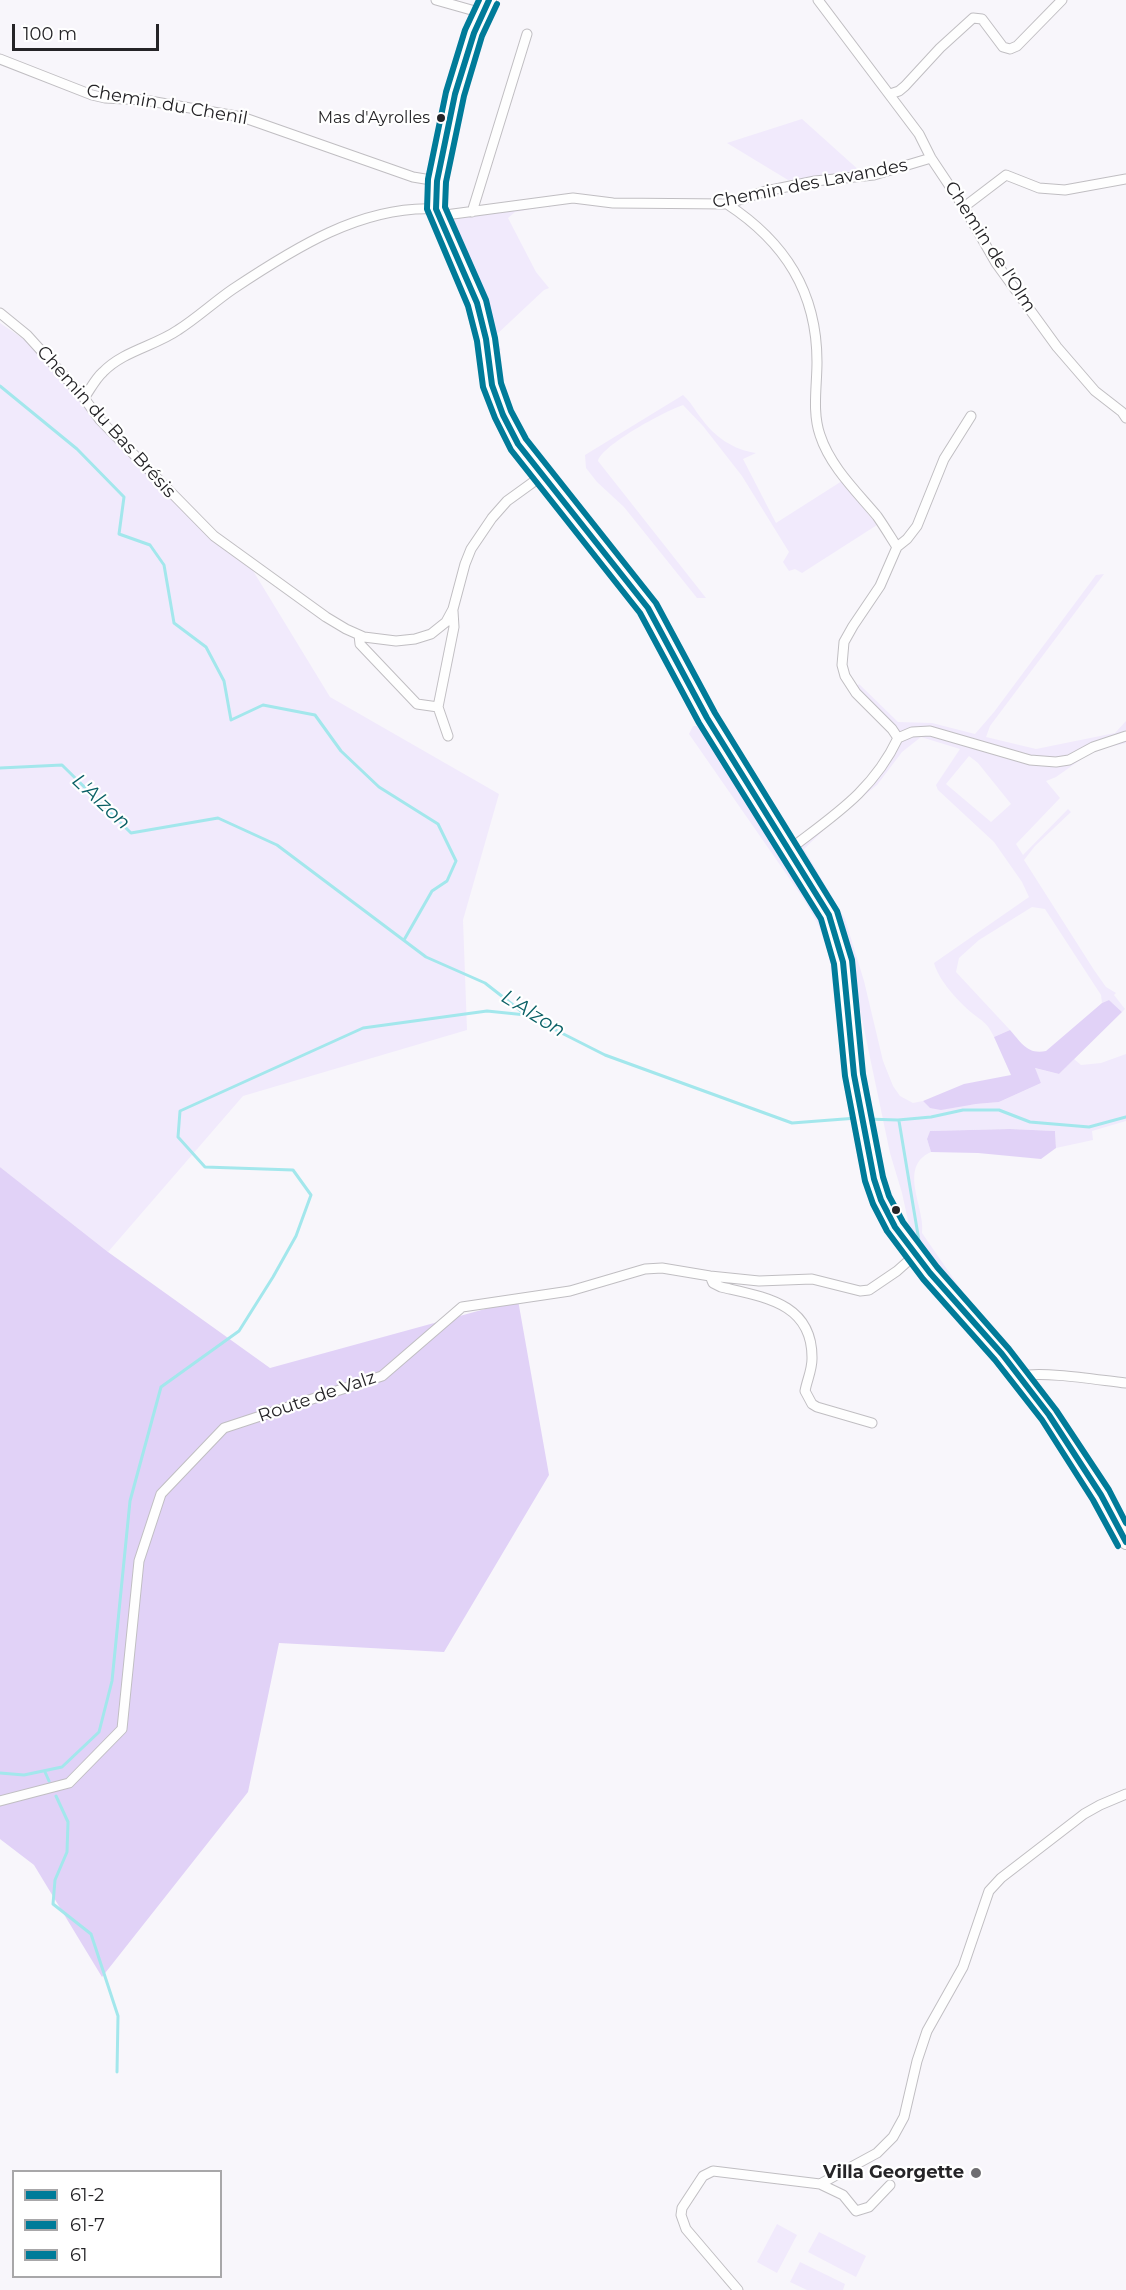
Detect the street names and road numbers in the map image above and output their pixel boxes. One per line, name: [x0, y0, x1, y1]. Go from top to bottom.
street label: Chemin du Chenil: [85, 80, 249, 130]
street label: Chemin des Lavandes: [711, 154, 909, 214]
street label: Chemin de l'Olm: [940, 178, 1040, 316]
street label: Chemin du Bas Brésis: [32, 342, 180, 502]
street label: Route de Valz: [255, 1367, 379, 1427]

